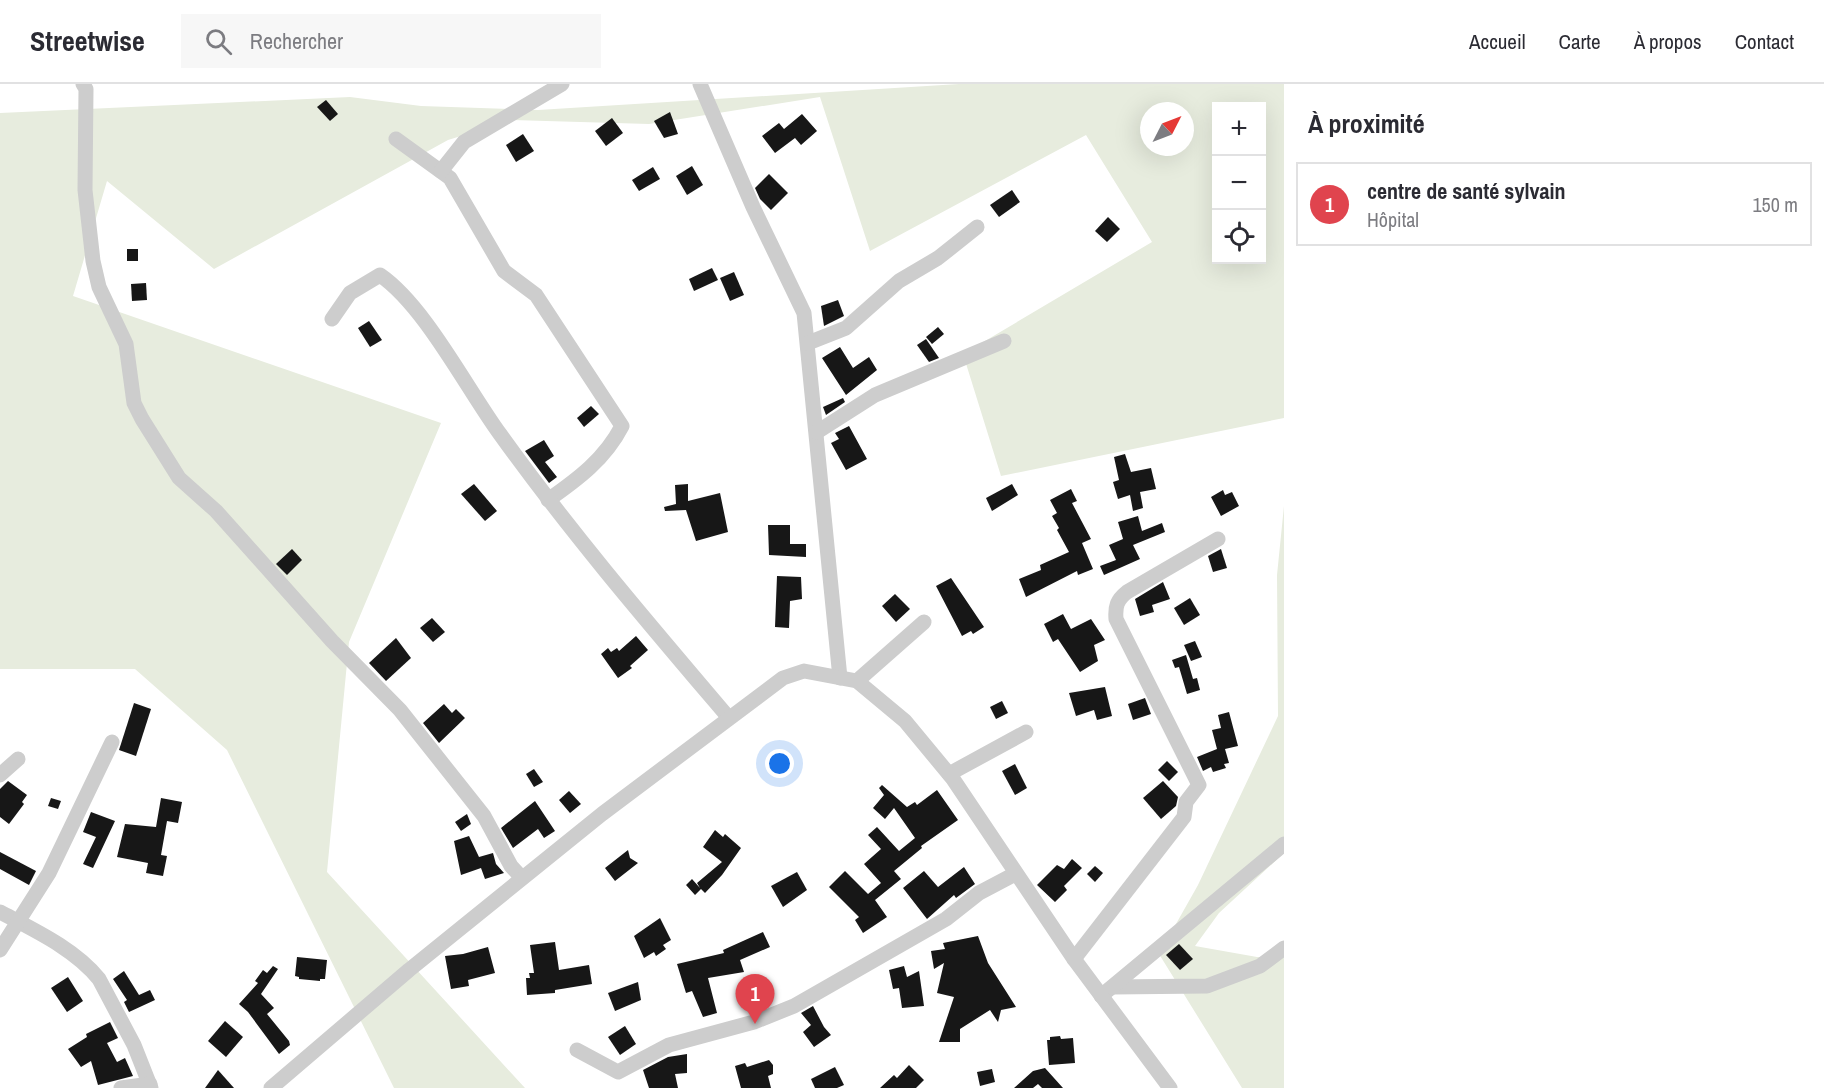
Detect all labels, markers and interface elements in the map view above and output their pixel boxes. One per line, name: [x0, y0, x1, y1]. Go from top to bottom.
search box: [181, 14, 601, 68]
text: Streetwise: [30, 22, 145, 60]
icon: search: [202, 25, 235, 58]
text: Rechercher: [250, 26, 343, 56]
text: Accueil: [1469, 27, 1526, 56]
text: Carte: [1559, 27, 1601, 56]
text: À propos: [1634, 27, 1702, 56]
text: Contact: [1735, 27, 1794, 56]
north arrow: [1140, 102, 1194, 156]
map controls: [1212, 102, 1266, 264]
button: +: [1212, 102, 1266, 156]
text: À proximité: [1308, 106, 1425, 141]
button: −: [1212, 156, 1266, 210]
text: centre de santé sylvain: [1367, 176, 1566, 206]
text: 1: [1325, 191, 1334, 218]
text: 150 m: [1752, 191, 1798, 218]
text: Hôpital: [1367, 206, 1419, 233]
button: locate: [1212, 210, 1266, 264]
your location: [765, 749, 794, 778]
pin: 1: [736, 974, 774, 1024]

